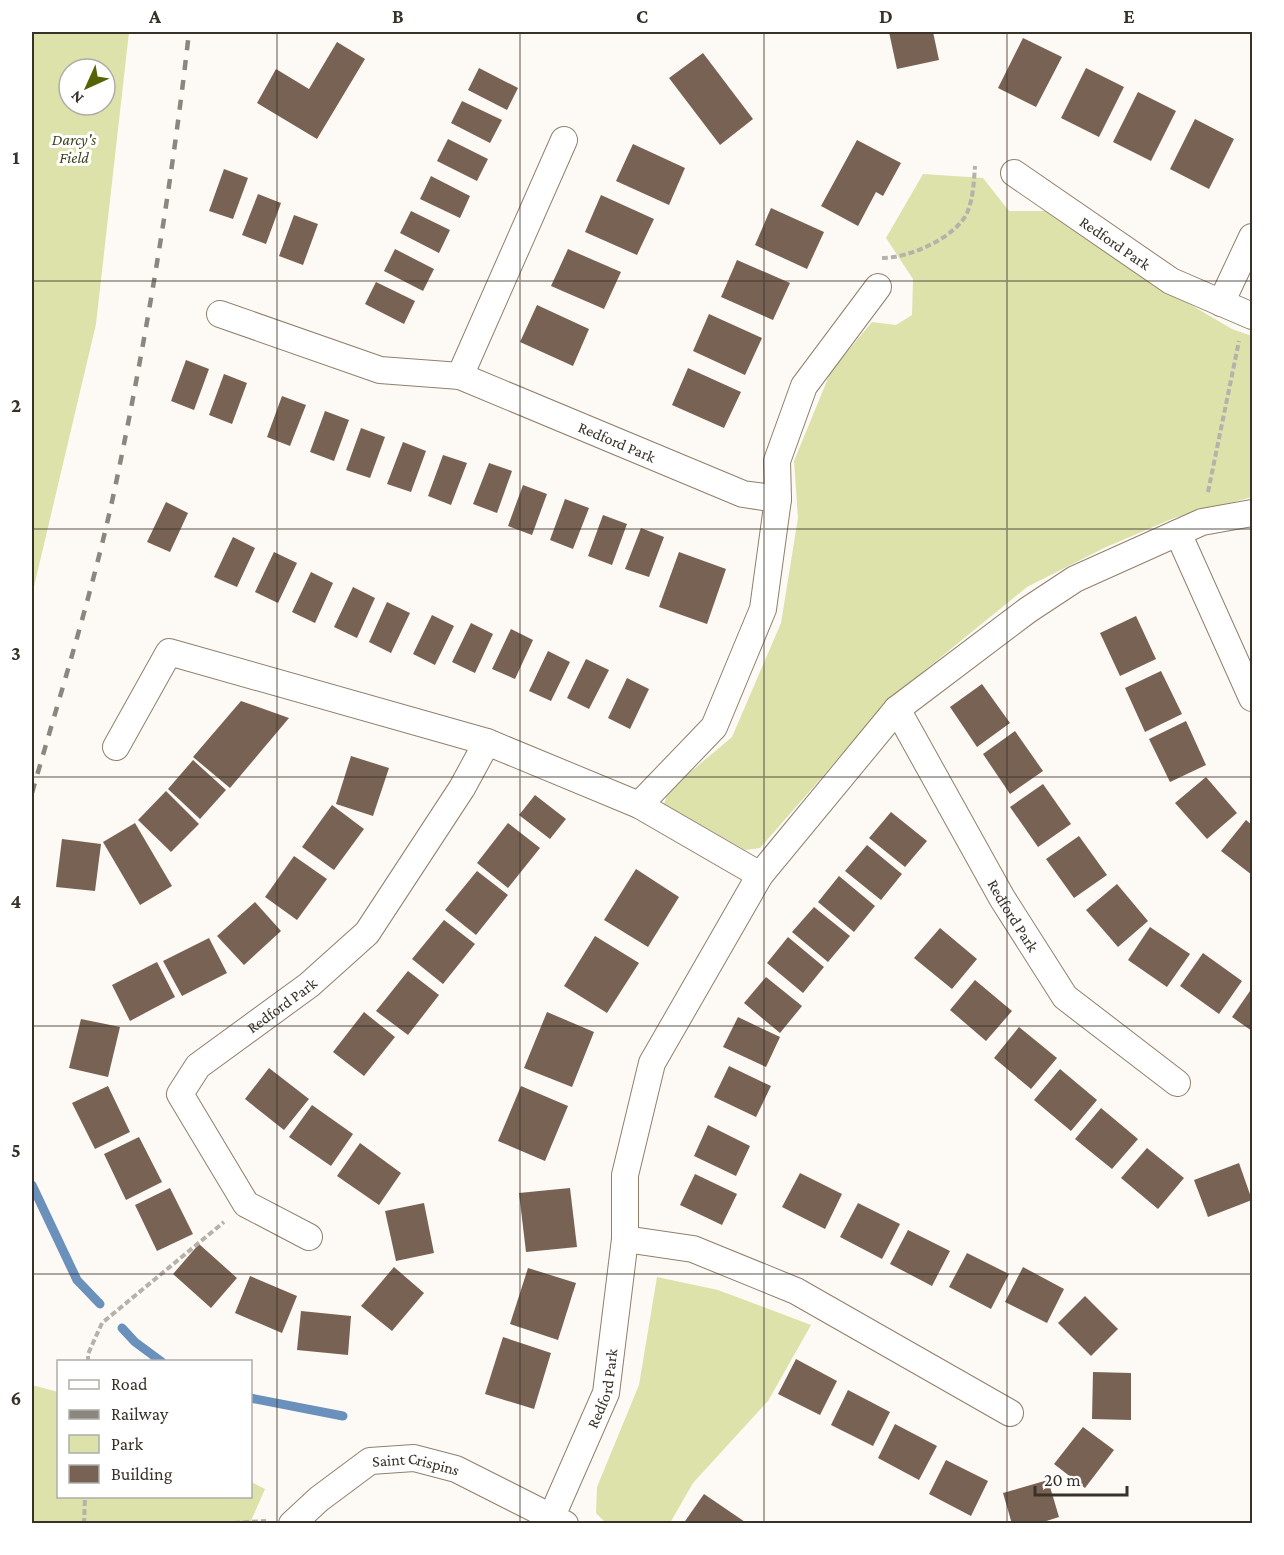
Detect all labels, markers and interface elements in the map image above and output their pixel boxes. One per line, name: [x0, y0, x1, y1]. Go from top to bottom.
text: A: [148, 5, 162, 27]
text: B: [392, 5, 404, 27]
text: C: [636, 5, 648, 27]
text: D: [879, 5, 893, 27]
text: E: [1123, 5, 1135, 27]
north arrow: [57, 57, 117, 117]
text: N: [67, 87, 87, 107]
park label: Darcy's Field: [52, 131, 96, 166]
text: 1: [12, 146, 20, 168]
street label: Redford Park: [1076, 213, 1154, 274]
text: 2: [11, 394, 21, 416]
street label: Redford Park: [576, 418, 658, 466]
text: 3: [11, 642, 21, 664]
street label: Redford Park: [984, 876, 1042, 955]
text: 4: [11, 890, 22, 912]
street label: Redford Park: [244, 974, 320, 1037]
text: 5: [11, 1139, 21, 1161]
street label: Redford Park: [584, 1347, 620, 1431]
legend: [57, 1360, 252, 1498]
text: Road: [111, 1374, 148, 1394]
text: 6: [11, 1387, 21, 1409]
text: Railway: [111, 1404, 169, 1424]
text: Park: [111, 1434, 143, 1454]
street label: Saint Crispins: [372, 1450, 463, 1479]
scale bar: [1035, 1459, 1126, 1497]
text: Building: [111, 1464, 173, 1484]
text: 20 m: [1044, 1470, 1081, 1490]

